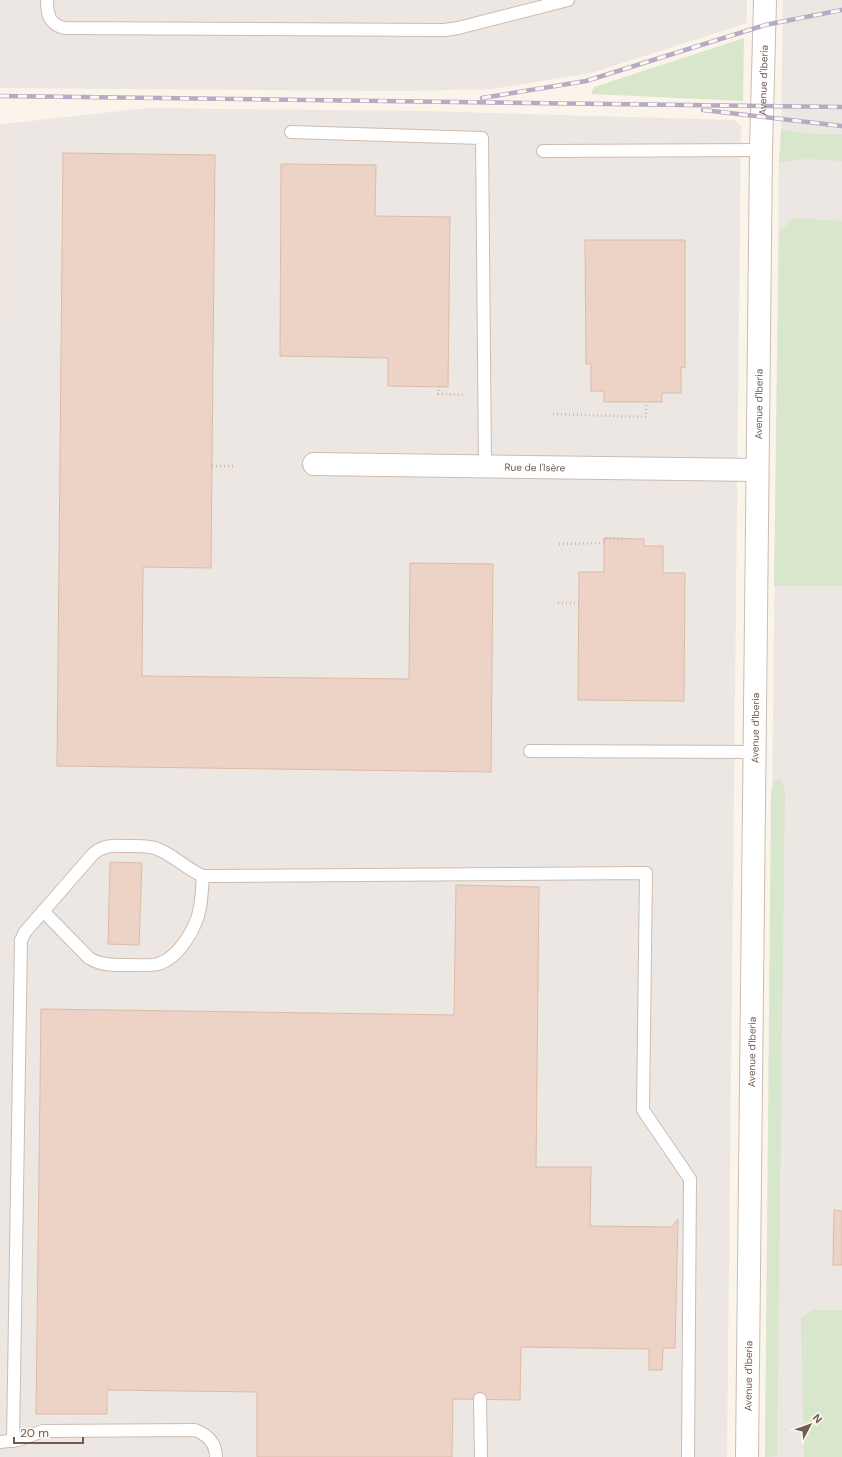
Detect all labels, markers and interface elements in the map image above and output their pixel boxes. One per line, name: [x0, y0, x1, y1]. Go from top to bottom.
street label: Avenue d'Iberia: [755, 45, 770, 115]
street label: Avenue d'Iberia: [751, 369, 765, 439]
street label: Rue de l'Isère: [505, 460, 566, 474]
street label: Avenue d'Iberia: [748, 693, 762, 763]
street label: Avenue d'Iberia: [744, 1017, 758, 1087]
street label: Avenue d'Iberia: [741, 1341, 755, 1411]
north arrow: [790, 1405, 830, 1445]
text: N: [810, 1411, 825, 1426]
scale bar: [14, 1419, 83, 1445]
text: 20 m: [20, 1425, 49, 1441]

